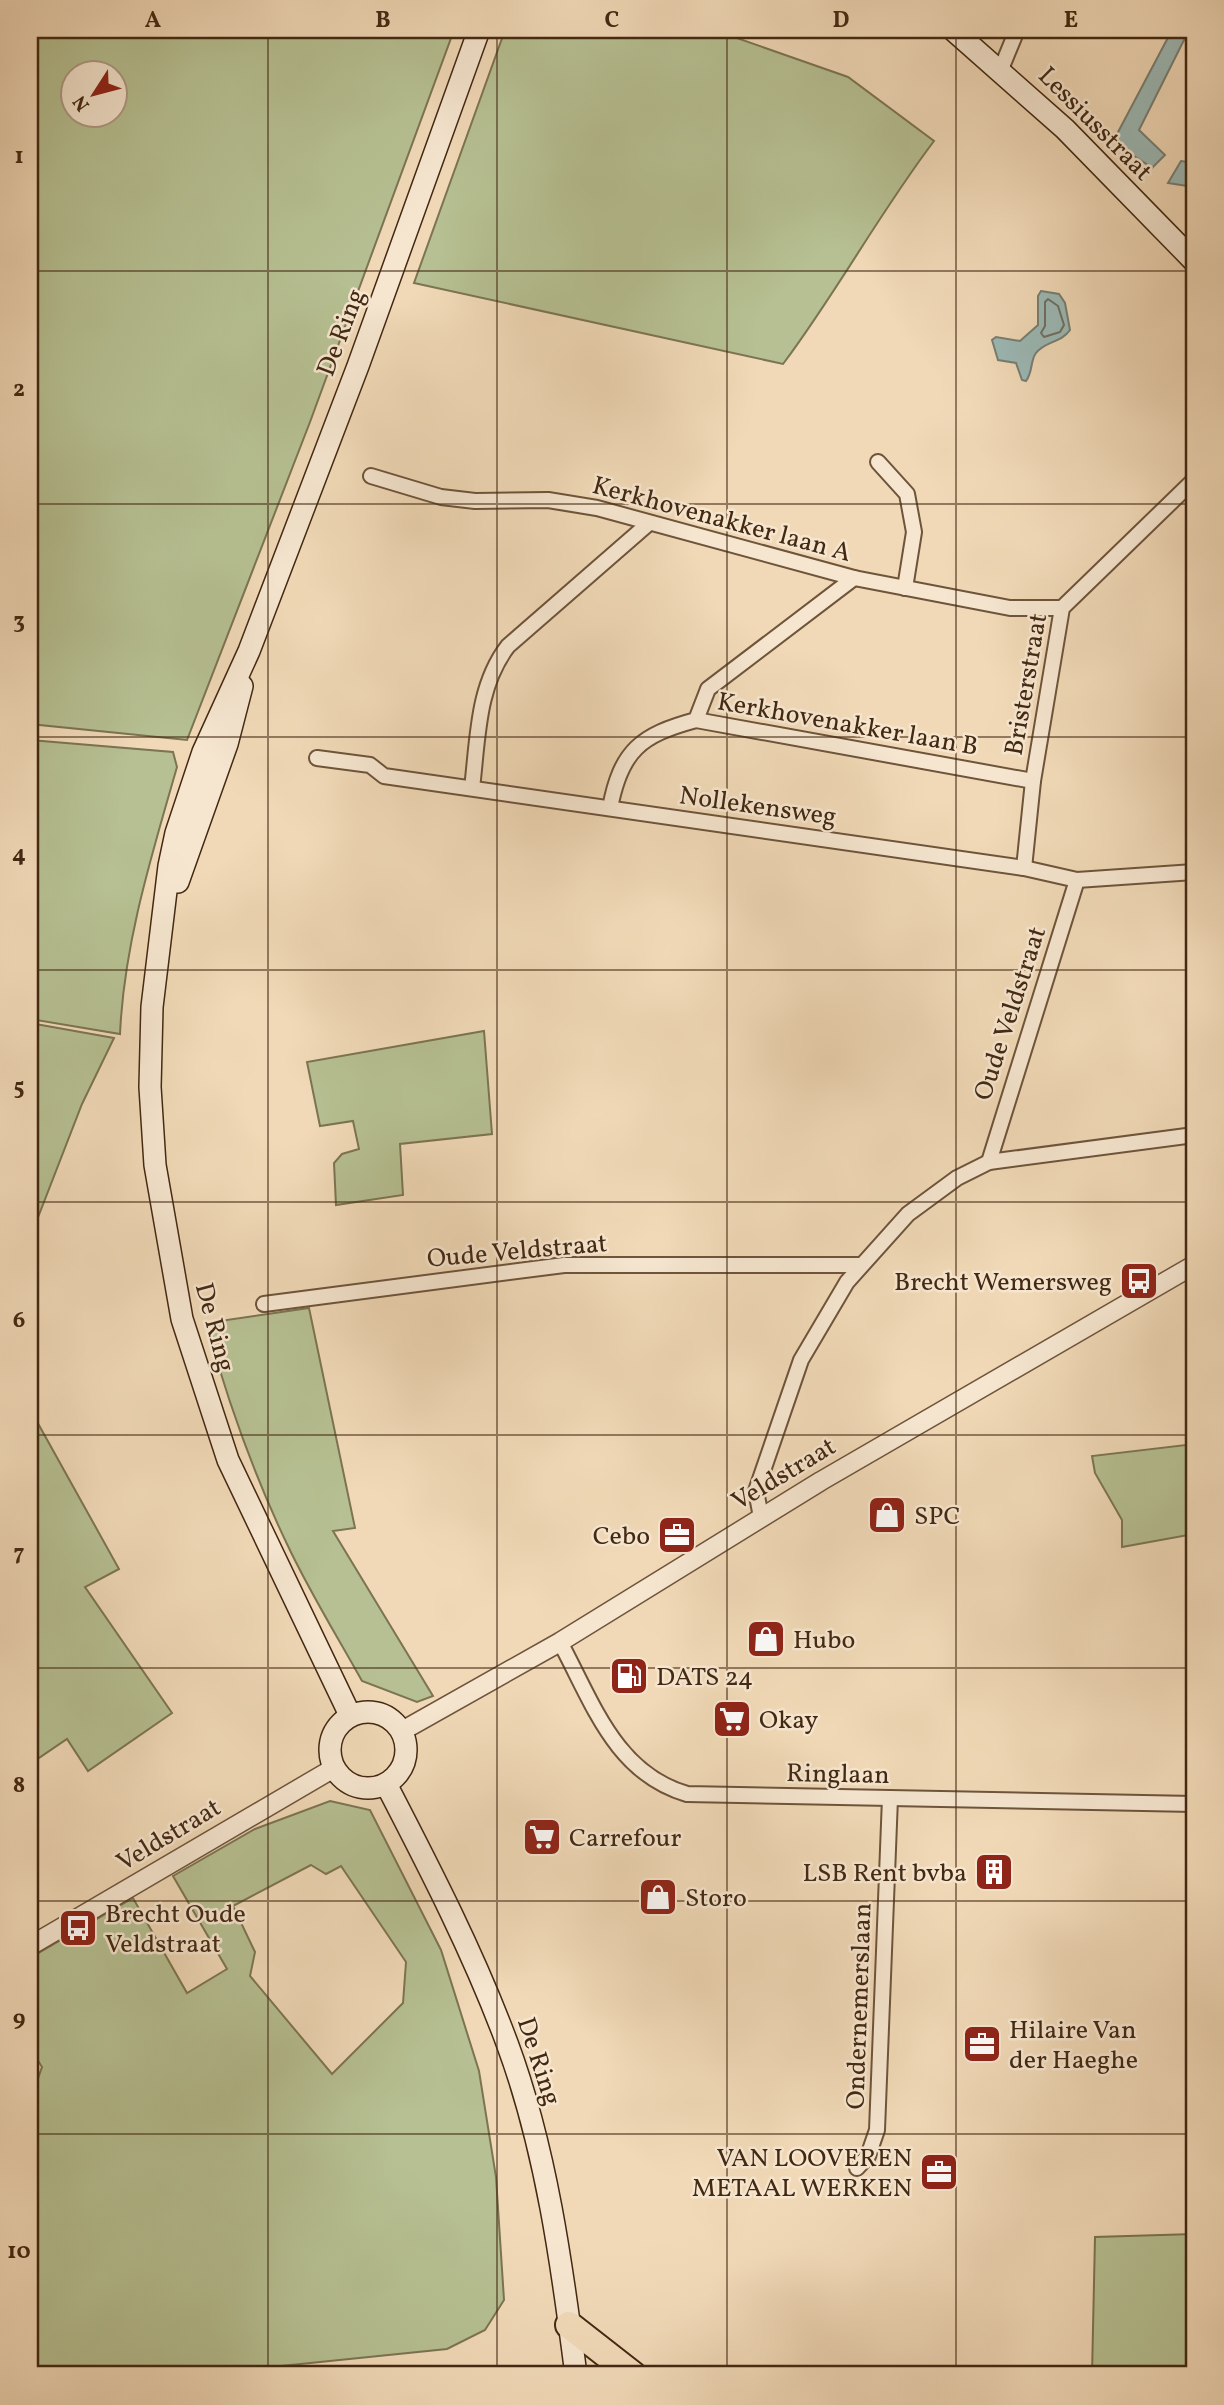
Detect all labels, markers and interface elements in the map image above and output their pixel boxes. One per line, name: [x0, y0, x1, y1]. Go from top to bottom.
text: A: [145, 5, 161, 37]
text: B: [375, 5, 391, 37]
text: C: [605, 5, 619, 37]
text: D: [833, 5, 850, 37]
text: E: [1064, 5, 1078, 37]
street label: Lessiusstraat: [1029, 59, 1160, 190]
north arrow: [60, 60, 130, 130]
text: N: [67, 89, 96, 116]
text: 1: [14, 141, 24, 173]
street label: De Ring: [309, 284, 375, 382]
text: 2: [13, 374, 25, 406]
street label: Kerkhovenakker laan A: [588, 468, 855, 572]
text: 3: [13, 606, 25, 638]
street label: Bristerstraat: [997, 610, 1057, 758]
street label: Kerkhovenakker laan B: [714, 684, 981, 766]
street label: Nollekensweg: [677, 778, 839, 836]
text: 4: [12, 839, 26, 871]
street label: Oude Veldstraat: [966, 922, 1056, 1105]
text: 5: [13, 1072, 25, 1104]
street label: Oude Veldstraat: [425, 1226, 609, 1278]
bus stop icon: Brecht Wemersweg: [1118, 1260, 1160, 1302]
place label: Brecht Wemersweg: [894, 1265, 1112, 1301]
street label: De Ring: [185, 1279, 243, 1376]
text: 6: [13, 1305, 25, 1337]
street label: Veldstraat: [725, 1429, 843, 1520]
shop icon: SPC: [866, 1494, 908, 1536]
place label: SPC: [914, 1499, 960, 1535]
office icon: Cebo: [656, 1514, 698, 1556]
place label: Cebo: [593, 1519, 650, 1555]
text: 7: [14, 1538, 25, 1570]
shop icon: Hubo: [745, 1618, 787, 1660]
place label: Hubo: [793, 1623, 855, 1659]
fuel station icon: DATS 24: [608, 1655, 650, 1697]
place label: DATS 24: [656, 1660, 753, 1696]
supermarket icon: Okay: [711, 1698, 753, 1740]
place label: Okay: [759, 1703, 818, 1739]
street label: Ringlaan: [786, 1756, 890, 1794]
text: 8: [13, 1770, 25, 1802]
street label: Veldstraat: [110, 1790, 228, 1881]
supermarket icon: Carrefour: [521, 1816, 563, 1858]
place label: Carrefour: [569, 1821, 681, 1857]
building icon: LSB Rent bvba: [973, 1851, 1015, 1893]
place label: LSB Rent bvba: [802, 1856, 967, 1892]
shop icon: Storo: [637, 1876, 679, 1918]
place label: Storo: [685, 1881, 747, 1917]
place label: Brecht Oude Veldstraat: [105, 1897, 246, 1963]
street label: Ondernemerslaan: [838, 1902, 882, 2110]
bus stop icon: Brecht Oude Veldstraat: [57, 1907, 99, 1949]
text: 9: [13, 2003, 25, 2035]
street label: De Ring: [507, 2013, 569, 2110]
place label: Hilaire Van der Haeghe: [1009, 2013, 1138, 2079]
office icon: Hilaire Van der Haeghe: [961, 2023, 1003, 2065]
place label: VAN LOOVEREN METAAL WERKEN: [692, 2141, 912, 2207]
office icon: VAN LOOVEREN METAAL WERKEN: [918, 2151, 960, 2193]
text: 10: [7, 2236, 31, 2268]

